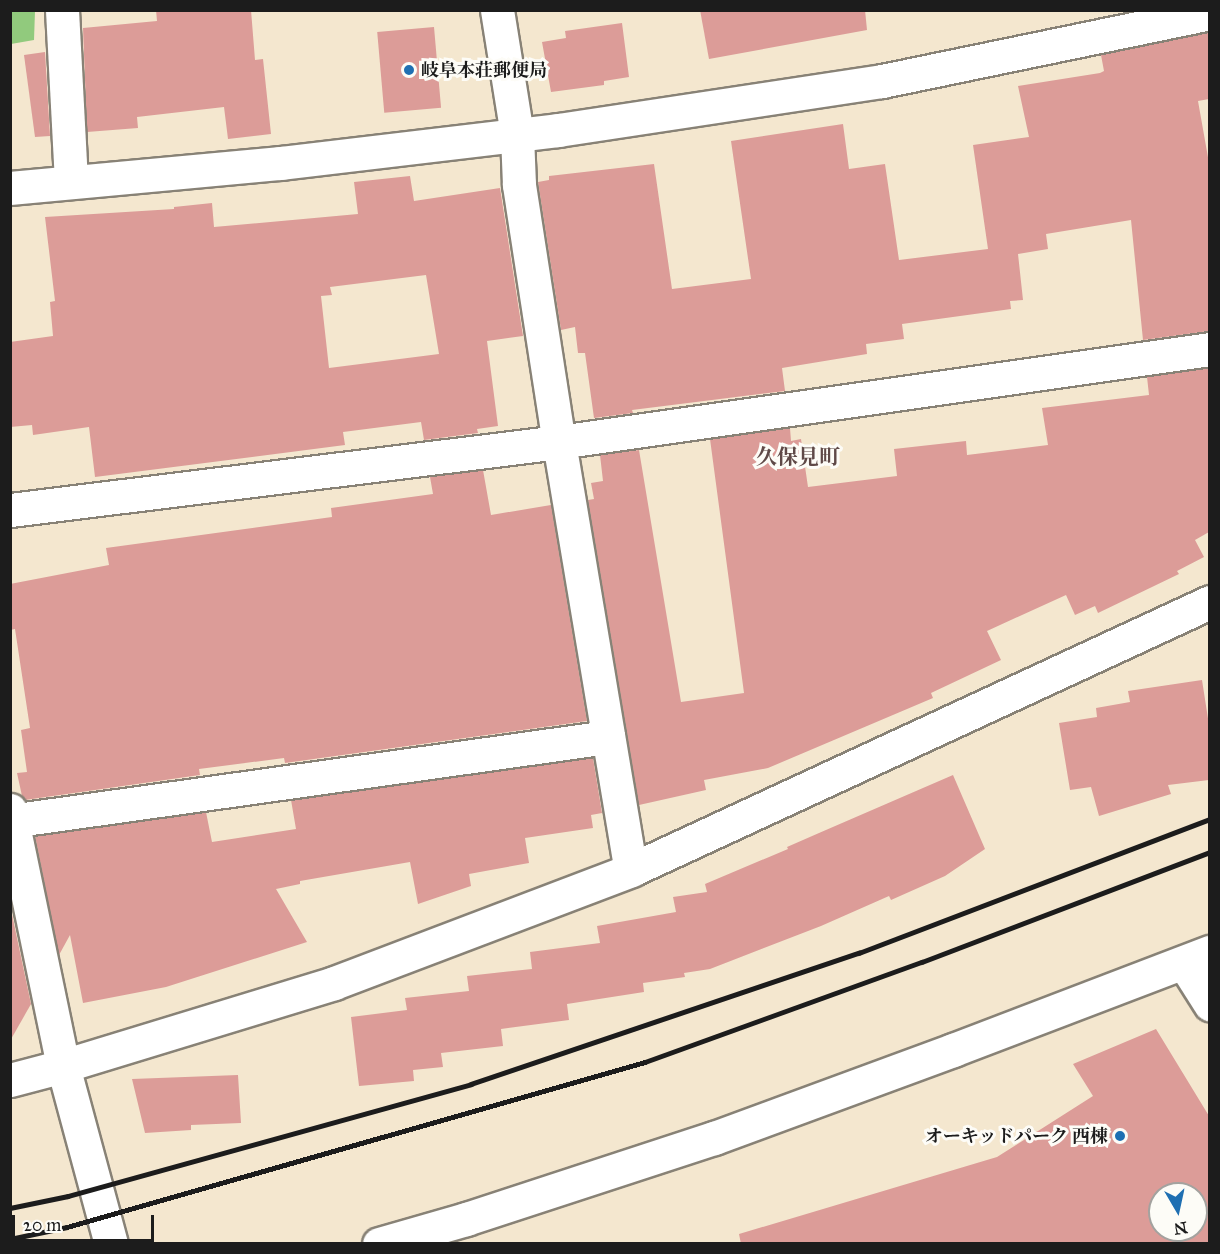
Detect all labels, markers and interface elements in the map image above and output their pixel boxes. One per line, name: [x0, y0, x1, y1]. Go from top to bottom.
place label: 岐阜本荘郵便局: [421, 59, 547, 81]
marker: 岐阜本荘郵便局: [402, 63, 416, 77]
district label: 久保見町: [756, 444, 840, 470]
place label: オーキッドパーク 西棟: [924, 1125, 1108, 1147]
marker: オーキッドパーク 西棟: [1113, 1129, 1127, 1143]
north arrow: [1148, 1182, 1208, 1242]
scale bar: [15, 1203, 158, 1241]
text: 20 m: [23, 1214, 61, 1236]
text: N: [1172, 1218, 1189, 1239]

